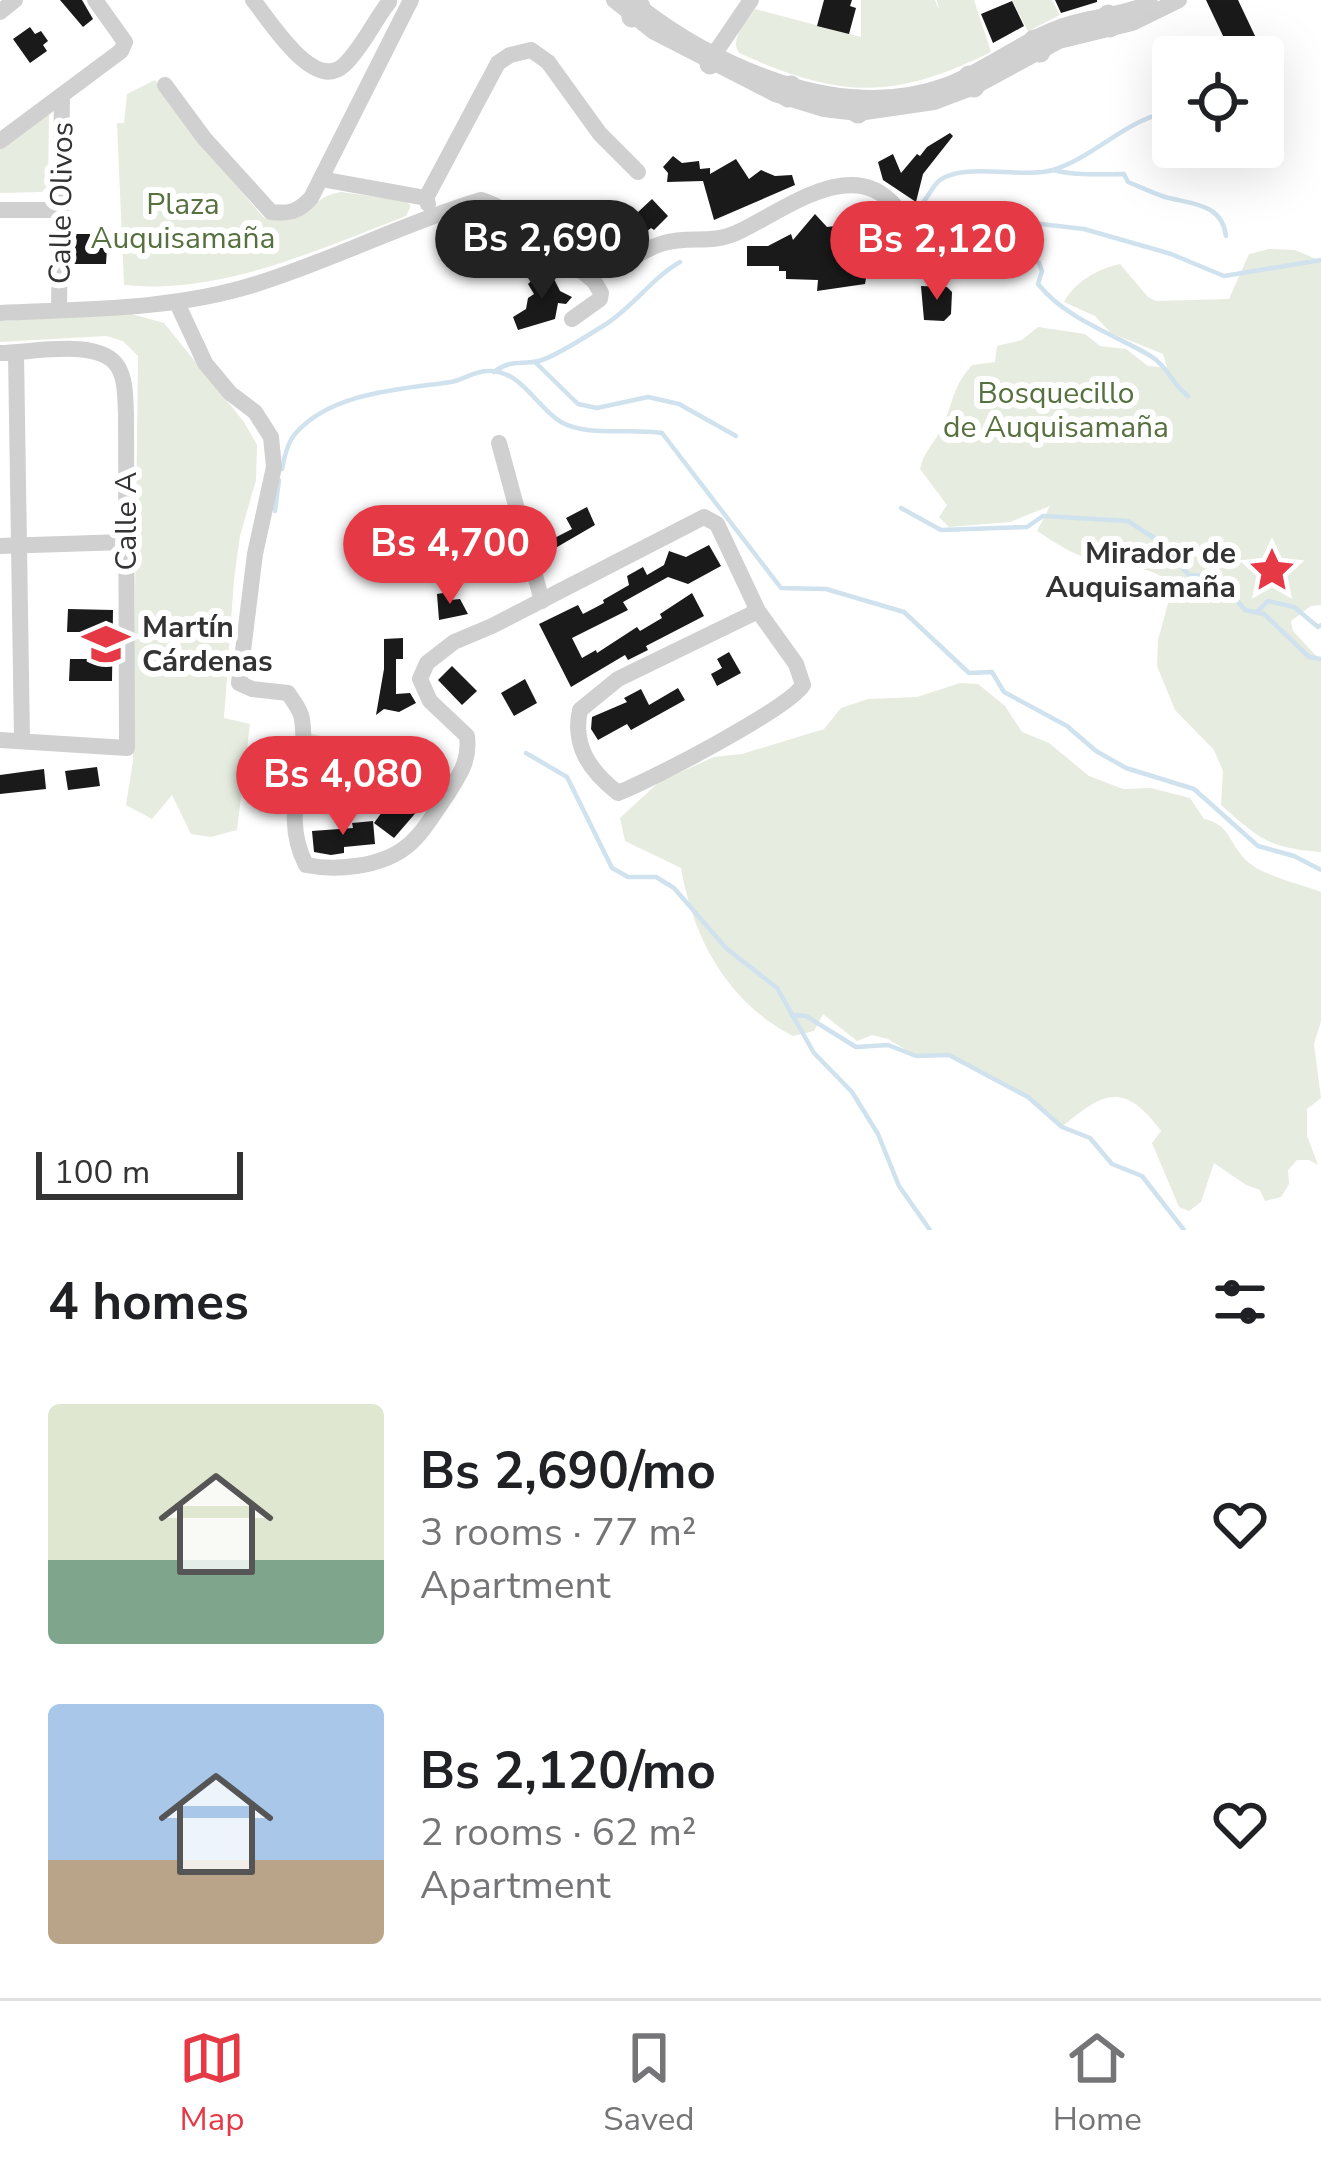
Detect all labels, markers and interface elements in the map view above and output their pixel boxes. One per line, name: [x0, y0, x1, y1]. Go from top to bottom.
map controls: [1152, 36, 1284, 168]
button: locate: [1152, 36, 1284, 168]
street label: Calle Olivos: [40, 122, 83, 284]
park label: Plaza Auquisamaña: [91, 184, 275, 259]
pin: Bs 2,690: [418, 200, 666, 302]
pin: Bs 2,120: [813, 201, 1061, 303]
text: Bs 2,690: [462, 212, 622, 265]
text: Bs 2,120: [857, 213, 1017, 266]
park label: Bosquecillo de Auquisamaña: [943, 373, 1169, 448]
street label: Calle A: [106, 471, 147, 570]
pin: Bs 4,700: [326, 505, 574, 607]
text: Bs 4,700: [370, 517, 530, 570]
place label: Mirador de Auquisamaña: [1046, 533, 1236, 608]
place icon: Mirador de Auquisamaña: [1247, 545, 1297, 595]
place label: Martín Cárdenas: [142, 607, 273, 682]
school or university icon: Martín Cárdenas: [81, 619, 131, 669]
pin: Bs 4,080: [219, 736, 467, 838]
text: Bs 4,080: [263, 748, 423, 801]
scale bar: [36, 1146, 243, 1199]
text: 100 m: [54, 1150, 150, 1195]
text: 4 homes: [48, 1267, 249, 1337]
icon: filters: [1207, 1269, 1273, 1335]
text: Bs 2,690/mo: [420, 1436, 716, 1506]
icon: home: [144, 1452, 288, 1596]
icon: heart: [1207, 1491, 1273, 1557]
text: 3 rooms · 77 m²: [420, 1506, 697, 1559]
text: Apartment: [420, 1559, 610, 1612]
text: Bs 2,120/mo: [420, 1736, 716, 1806]
icon: home: [144, 1752, 288, 1896]
icon: heart: [1207, 1791, 1273, 1857]
text: 2 rooms · 62 m²: [420, 1806, 697, 1859]
text: Apartment: [420, 1859, 610, 1912]
tab: Map: [179, 2025, 245, 2142]
tab: Saved: [603, 2025, 694, 2142]
tab: Home: [1053, 2025, 1142, 2142]

